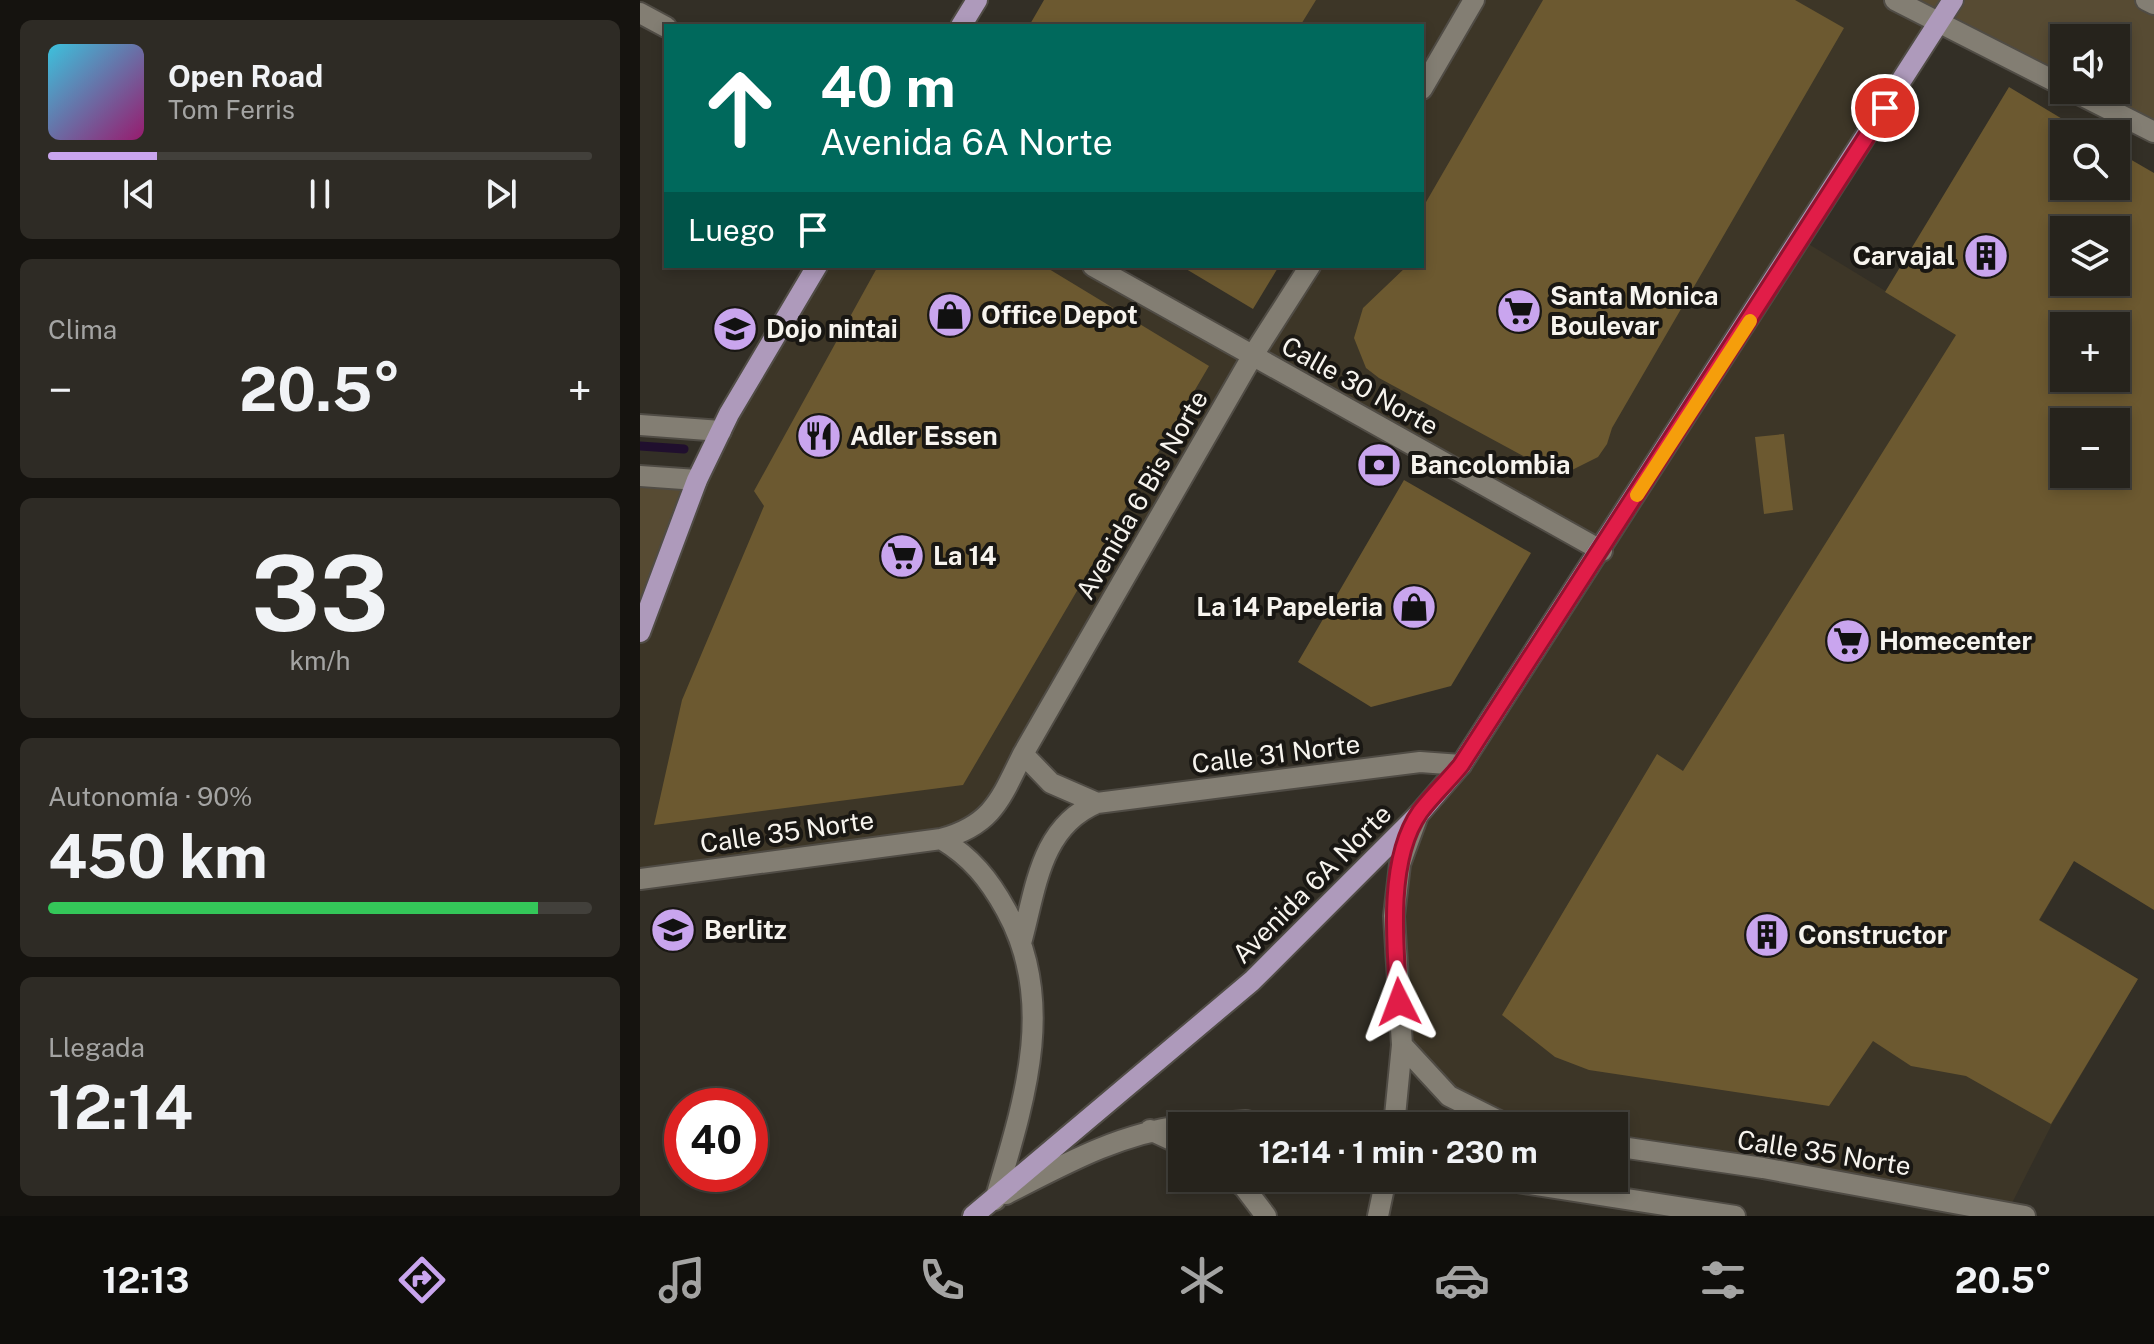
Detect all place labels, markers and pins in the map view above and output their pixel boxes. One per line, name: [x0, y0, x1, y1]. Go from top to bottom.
pin: [1851, 74, 1919, 142]
building icon: Carvajal: [1962, 232, 2010, 280]
place label: Carvajal: [1852, 240, 1955, 271]
place label: Santa Monica Boulevar: [1550, 280, 1719, 341]
supermarket icon: Santa Monica Boulevar: [1495, 287, 1543, 335]
shop icon: Office Depot: [926, 291, 974, 339]
place label: Office Depot: [981, 299, 1138, 330]
school or university icon: Dojo nintai: [711, 305, 759, 353]
place label: Dojo nintai: [766, 313, 898, 344]
restaurant icon: Adler Essen: [795, 412, 843, 460]
place label: Adler Essen: [850, 420, 998, 451]
bank icon: Bancolombia: [1355, 441, 1403, 489]
place label: Bancolombia: [1410, 449, 1571, 480]
supermarket icon: La 14: [878, 532, 926, 580]
place label: La 14: [933, 540, 997, 571]
shop icon: La 14 Papeleria: [1390, 583, 1438, 631]
place label: La 14 Papeleria: [1196, 591, 1383, 622]
supermarket icon: Homecenter: [1824, 617, 1872, 665]
place label: Homecenter: [1879, 625, 2032, 656]
school or university icon: Berlitz: [649, 906, 697, 954]
building icon: Constructor: [1743, 911, 1791, 959]
place label: Berlitz: [704, 914, 787, 945]
place label: Constructor: [1798, 919, 1948, 950]

